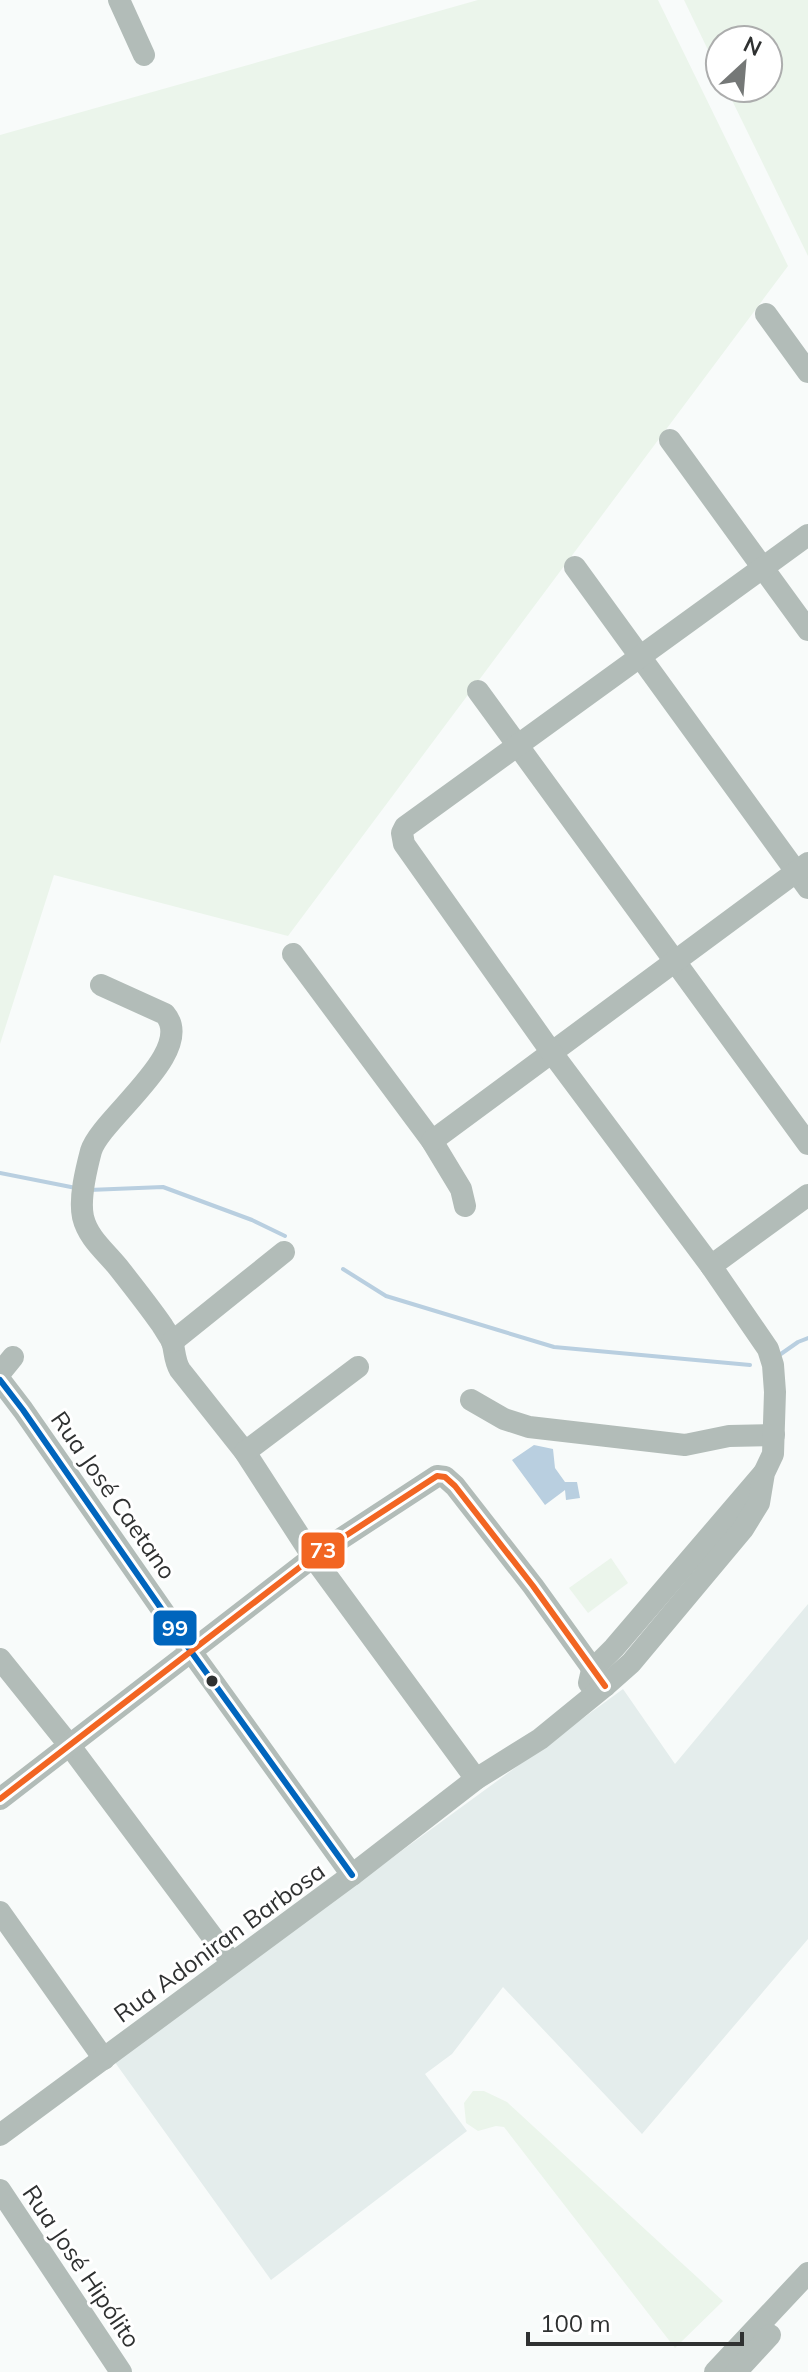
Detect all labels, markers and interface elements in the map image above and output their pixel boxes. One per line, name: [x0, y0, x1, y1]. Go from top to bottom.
north arrow: [704, 24, 784, 104]
text: N: [739, 30, 766, 62]
street label: Rua José Caetano: [45, 1405, 183, 1585]
line badge: 73: [300, 1531, 346, 1570]
text: 73: [310, 1536, 336, 1564]
line badge: 99: [152, 1609, 198, 1647]
text: 99: [162, 1614, 188, 1642]
unlabelled marker: [204, 1673, 220, 1689]
street label: Rua Adoniran Barbosa: [108, 1855, 330, 2029]
street label: Rua José Hipólito: [17, 2179, 147, 2353]
scale bar: [528, 2296, 742, 2346]
text: 100 m: [540, 2308, 611, 2338]

